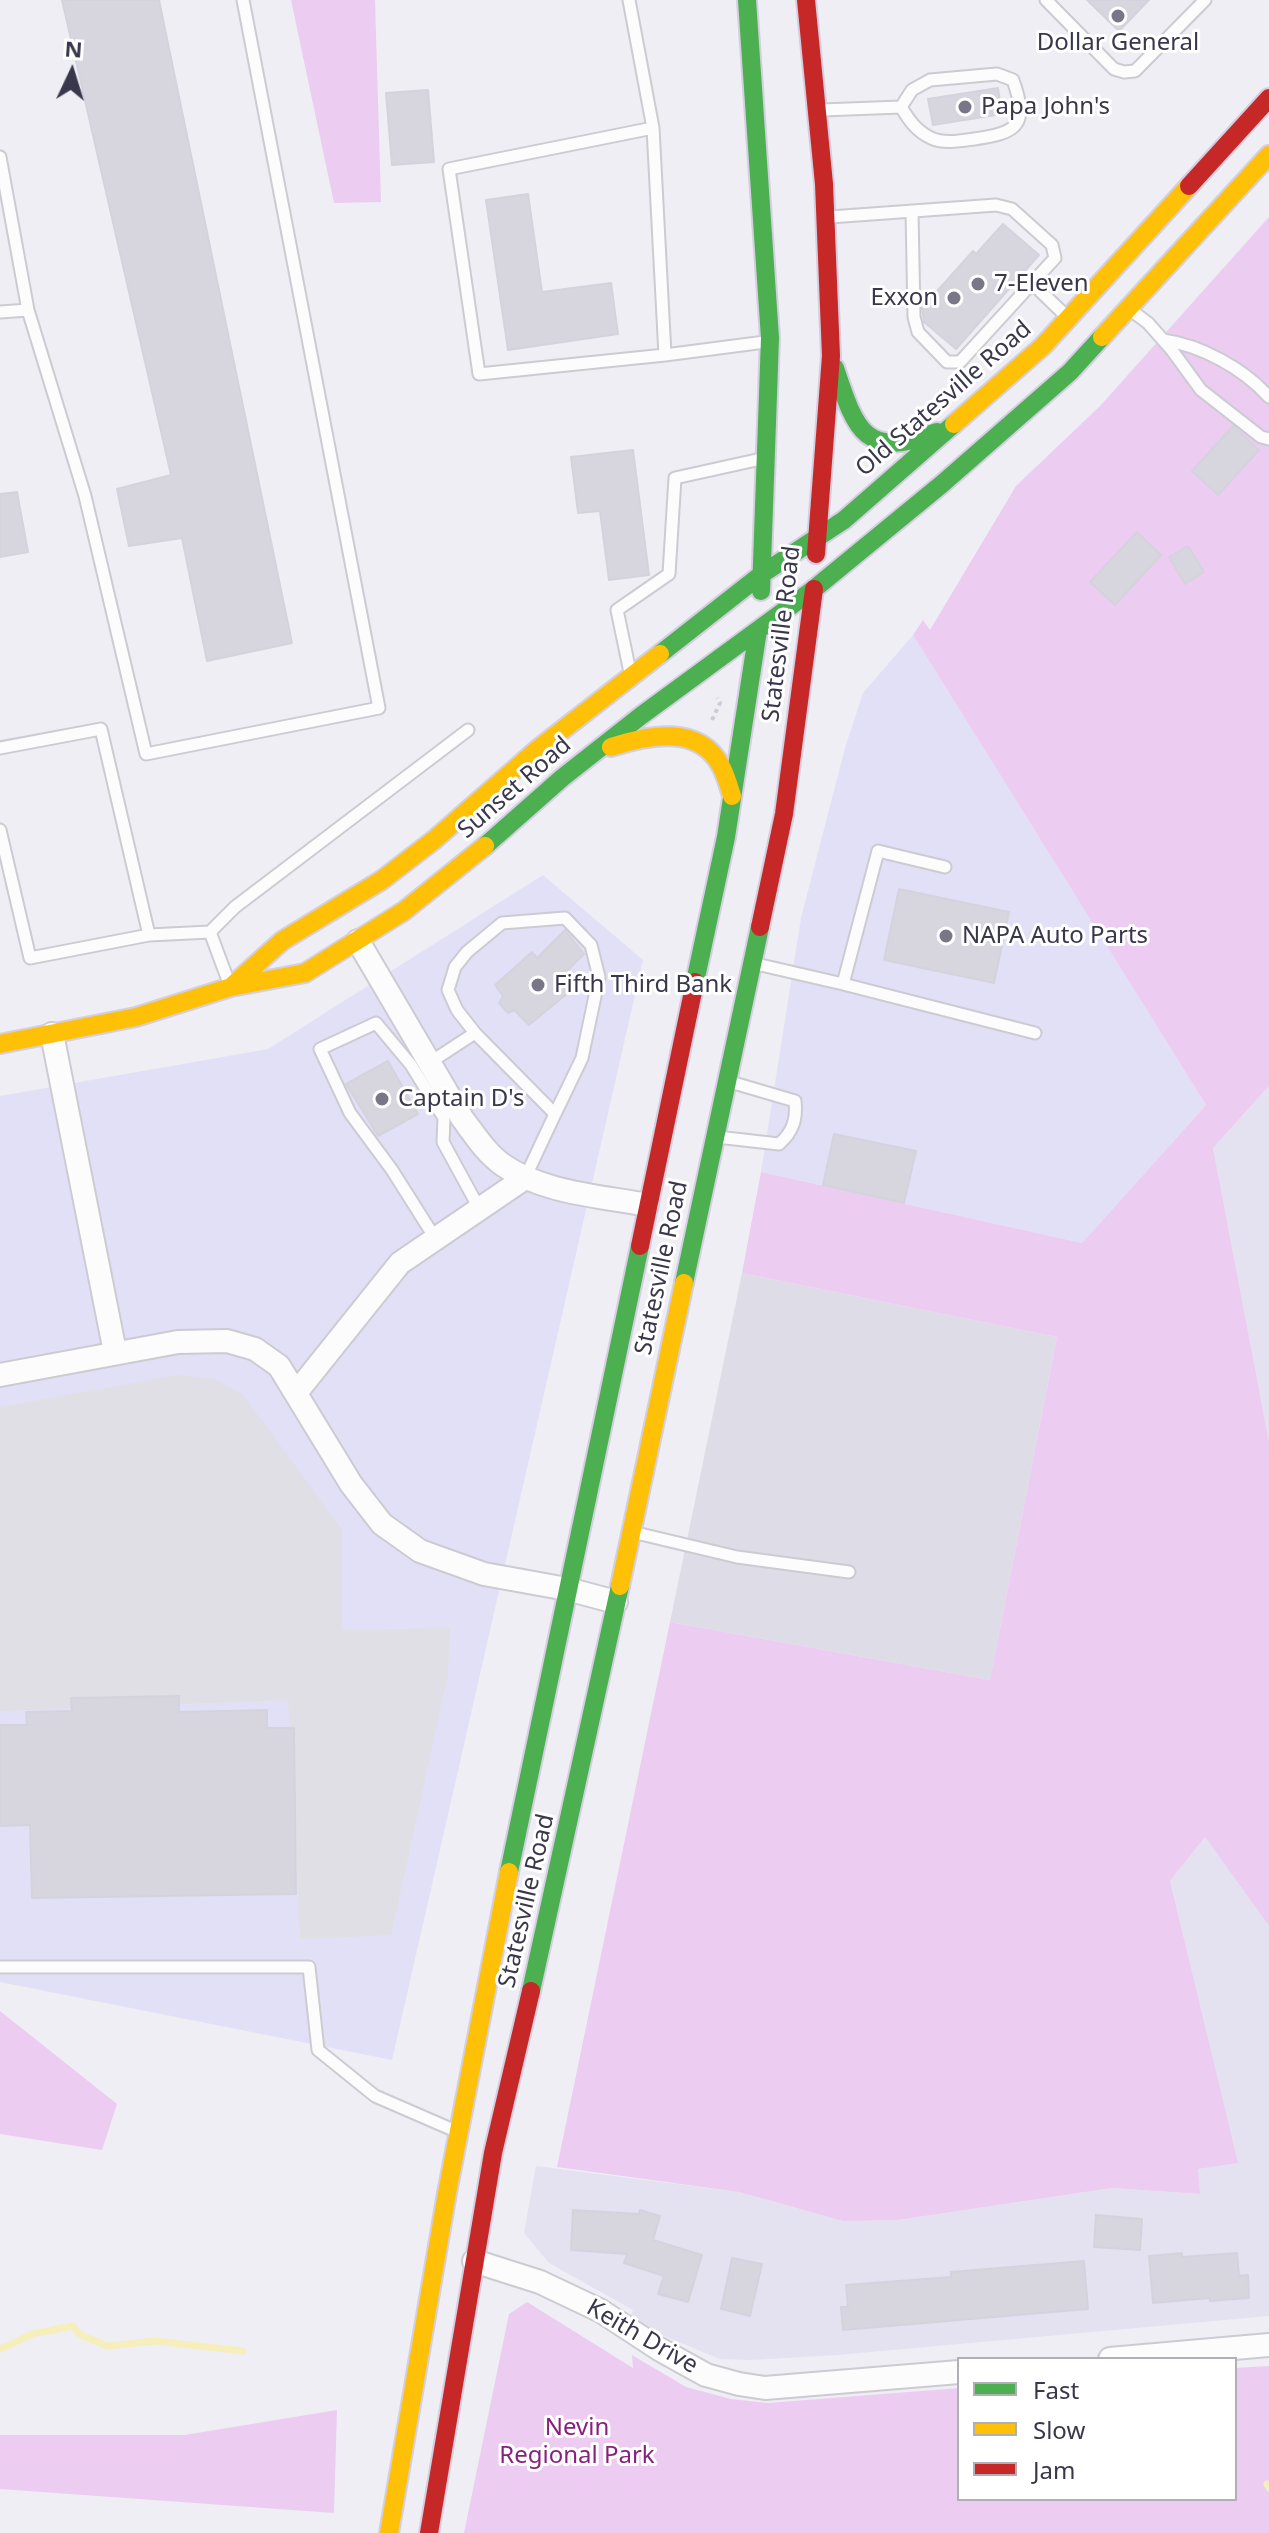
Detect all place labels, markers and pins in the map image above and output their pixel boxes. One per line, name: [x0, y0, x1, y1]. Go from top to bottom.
marker: Dollar General: [1109, 7, 1127, 25]
place label: Dollar General: [1037, 29, 1199, 57]
place label: Papa John's: [981, 93, 1110, 121]
marker: Papa John's: [956, 98, 974, 116]
place label: 7-Eleven: [994, 270, 1089, 298]
marker: 7-Eleven: [969, 275, 987, 293]
place label: Exxon: [870, 284, 938, 312]
marker: Exxon: [945, 289, 963, 307]
place label: NAPA Auto Parts: [962, 922, 1148, 950]
marker: NAPA Auto Parts: [937, 927, 955, 945]
place label: Fifth Third Bank: [554, 971, 732, 999]
marker: Fifth Third Bank: [529, 976, 547, 994]
place label: Captain D's: [398, 1085, 524, 1113]
marker: Captain D's: [373, 1090, 391, 1108]

